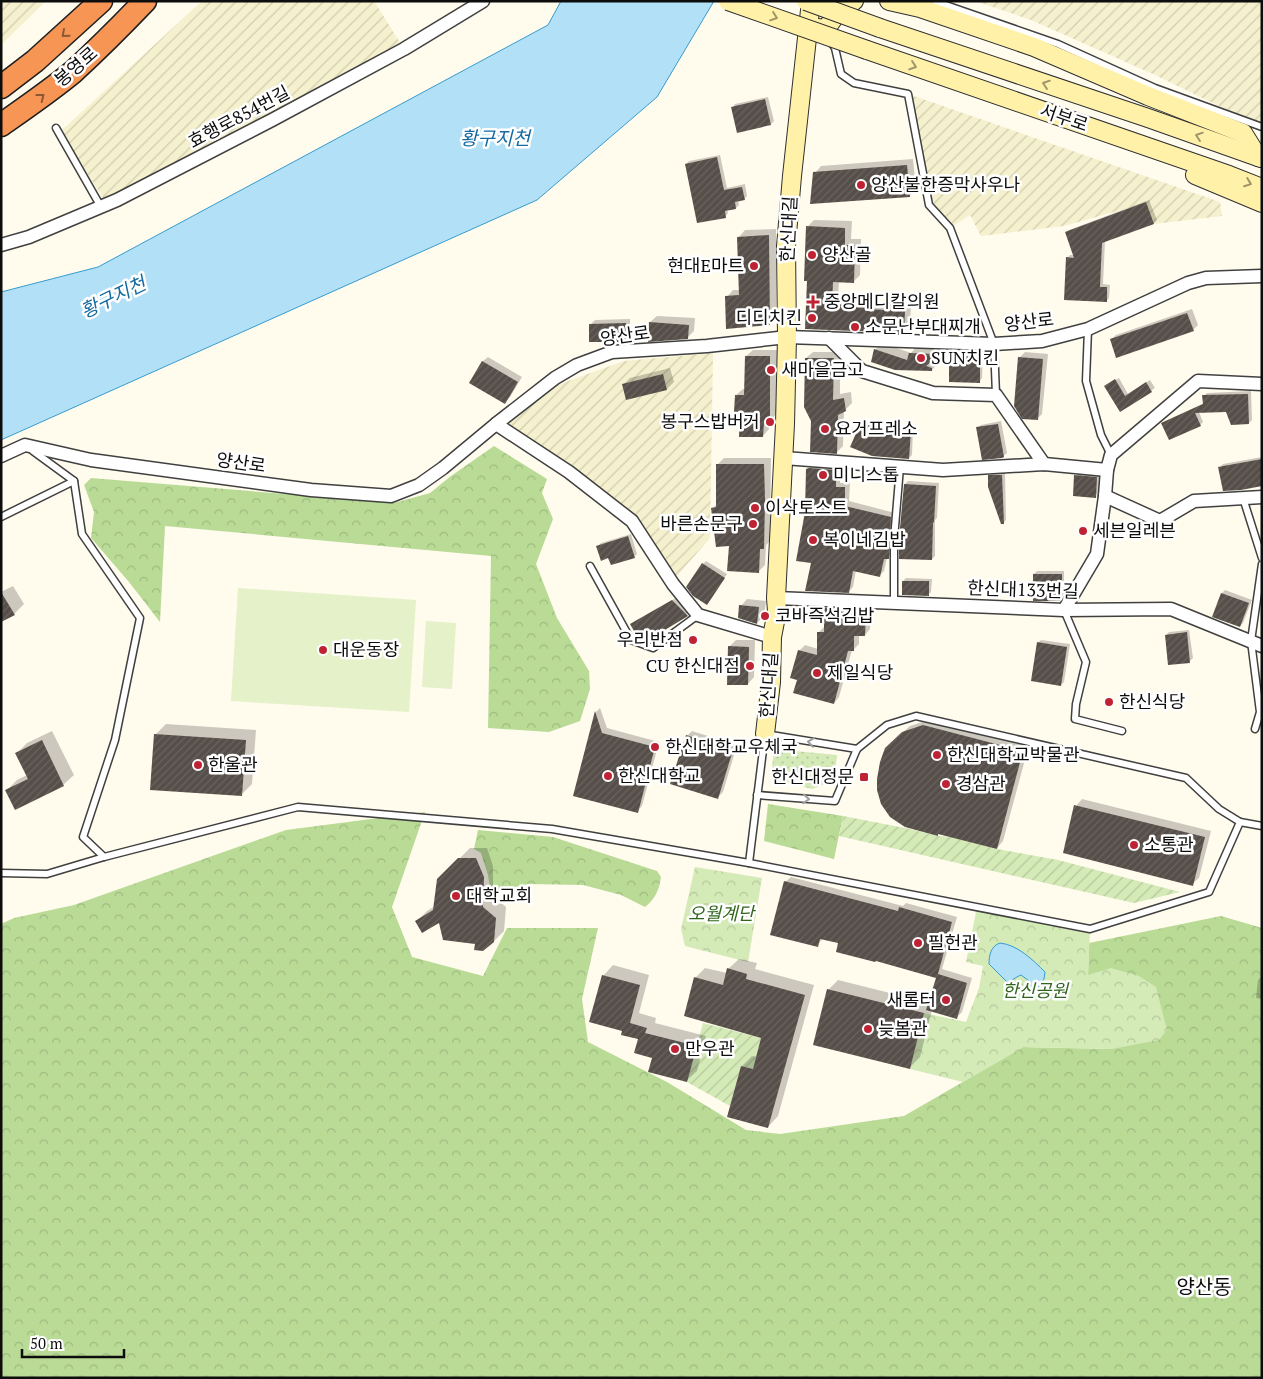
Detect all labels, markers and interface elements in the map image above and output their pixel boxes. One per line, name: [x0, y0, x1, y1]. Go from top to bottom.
one-way arrow: [769, 12, 778, 22]
one-way arrow: [62, 28, 71, 37]
street label: 봉영로: [49, 41, 102, 92]
one-way arrow: [908, 60, 916, 70]
street label: 효행로854번길: [184, 79, 293, 153]
one-way arrow: [1042, 79, 1050, 89]
one-way arrow: [35, 94, 44, 102]
street label: 서부로: [1037, 98, 1092, 136]
water label: 황구지천: [460, 125, 531, 150]
one-way arrow: [1196, 132, 1204, 142]
place label: 양산불한증막사우나: [871, 172, 1020, 196]
one-way arrow: [1243, 176, 1252, 187]
marker: 양산불한증막사우나: [855, 179, 867, 191]
street label: 한신대길: [774, 195, 802, 263]
place label: 양산골: [822, 242, 872, 266]
marker: 양산골: [806, 249, 818, 261]
place label: 현대E마트: [667, 253, 744, 277]
marker: 현대E마트: [748, 260, 760, 272]
water label: 황구지천: [76, 269, 151, 323]
place label: 중앙메디칼의원: [824, 289, 940, 313]
marker: 중앙메디칼의원: [806, 295, 820, 309]
place label: 디디치킨: [736, 305, 802, 329]
street label: 양산로: [1003, 306, 1055, 336]
marker: 디디치킨: [806, 312, 818, 324]
place label: 소문난부대찌개: [865, 314, 981, 338]
street label: 양산로: [599, 320, 651, 350]
marker: 소문난부대찌개: [849, 321, 861, 333]
place label: SUN치킨: [931, 345, 999, 369]
marker: SUN치킨: [915, 352, 927, 364]
place label: 새마을금고: [781, 357, 864, 381]
marker: 새마을금고: [765, 364, 777, 376]
place label: 봉구스밥버거: [661, 409, 760, 433]
marker: 봉구스밥버거: [764, 416, 776, 428]
place label: 요거프레소: [835, 416, 918, 440]
marker: 요거프레소: [819, 423, 831, 435]
street label: 양산로: [215, 447, 267, 477]
place label: 미니스톱: [833, 462, 899, 486]
marker: 미니스톱: [817, 469, 829, 481]
place label: 이삭토스트: [765, 495, 848, 519]
marker: 이삭토스트: [749, 502, 761, 514]
place label: 바른손문구: [660, 511, 743, 535]
marker: 바른손문구: [747, 518, 759, 530]
place label: 세븐일레븐: [1093, 518, 1176, 542]
marker: 세븐일레븐: [1077, 525, 1089, 537]
place label: 복이네김밥: [823, 527, 906, 551]
marker: 복이네김밥: [807, 534, 819, 546]
street label: 한신대133번길: [967, 575, 1079, 603]
place label: 코바즉석김밥: [775, 603, 874, 627]
marker: 코바즉석김밥: [759, 610, 771, 622]
place label: 우리반점: [617, 627, 683, 651]
marker: 우리반점: [687, 634, 699, 646]
place label: 대운동장: [333, 637, 399, 661]
marker: 대운동장: [317, 644, 329, 656]
street label: 한신대길: [754, 651, 782, 719]
place label: CU 한신대점: [646, 653, 740, 677]
marker: CU 한신대점: [744, 660, 756, 672]
place label: 제일식당: [827, 660, 893, 684]
marker: 제일식당: [811, 667, 823, 679]
place label: 한신식당: [1119, 689, 1185, 713]
marker: 한신식당: [1103, 696, 1115, 708]
place label: 한신대학교우체국: [665, 734, 797, 758]
one-way arrow: [806, 737, 815, 747]
marker: 한신대학교우체국: [649, 741, 661, 753]
place label: 한신대학교박물관: [947, 742, 1080, 766]
marker: 한신대학교박물관: [931, 749, 943, 761]
place label: 한울관: [208, 752, 258, 776]
marker: 한울관: [192, 759, 204, 771]
place label: 한신대학교: [618, 763, 701, 787]
place label: 한신대정문: [771, 764, 854, 788]
marker: 한신대학교: [602, 770, 614, 782]
marker: 한신대정문: [858, 771, 870, 783]
place label: 경삼관: [956, 771, 1006, 795]
marker: 경삼관: [940, 778, 952, 790]
one-way arrow: [802, 793, 810, 804]
place label: 소통관: [1144, 832, 1194, 856]
marker: 소통관: [1128, 839, 1140, 851]
place label: 대학교회: [466, 883, 532, 907]
marker: 대학교회: [450, 890, 462, 902]
park label: 오월계단: [688, 901, 757, 925]
place label: 필헌관: [928, 930, 978, 954]
marker: 필헌관: [912, 937, 924, 949]
park label: 한신공원: [1002, 978, 1070, 1002]
place label: 새롬터: [886, 987, 936, 1011]
marker: 새롬터: [940, 994, 952, 1006]
place label: 늦봄관: [878, 1016, 928, 1040]
marker: 늦봄관: [862, 1023, 874, 1035]
place label: 만우관: [685, 1036, 735, 1060]
marker: 만우관: [669, 1043, 681, 1055]
district label: 양산동: [1176, 1273, 1232, 1300]
scale bar: [22, 1326, 125, 1358]
text: 50 m: [30, 1333, 63, 1353]

